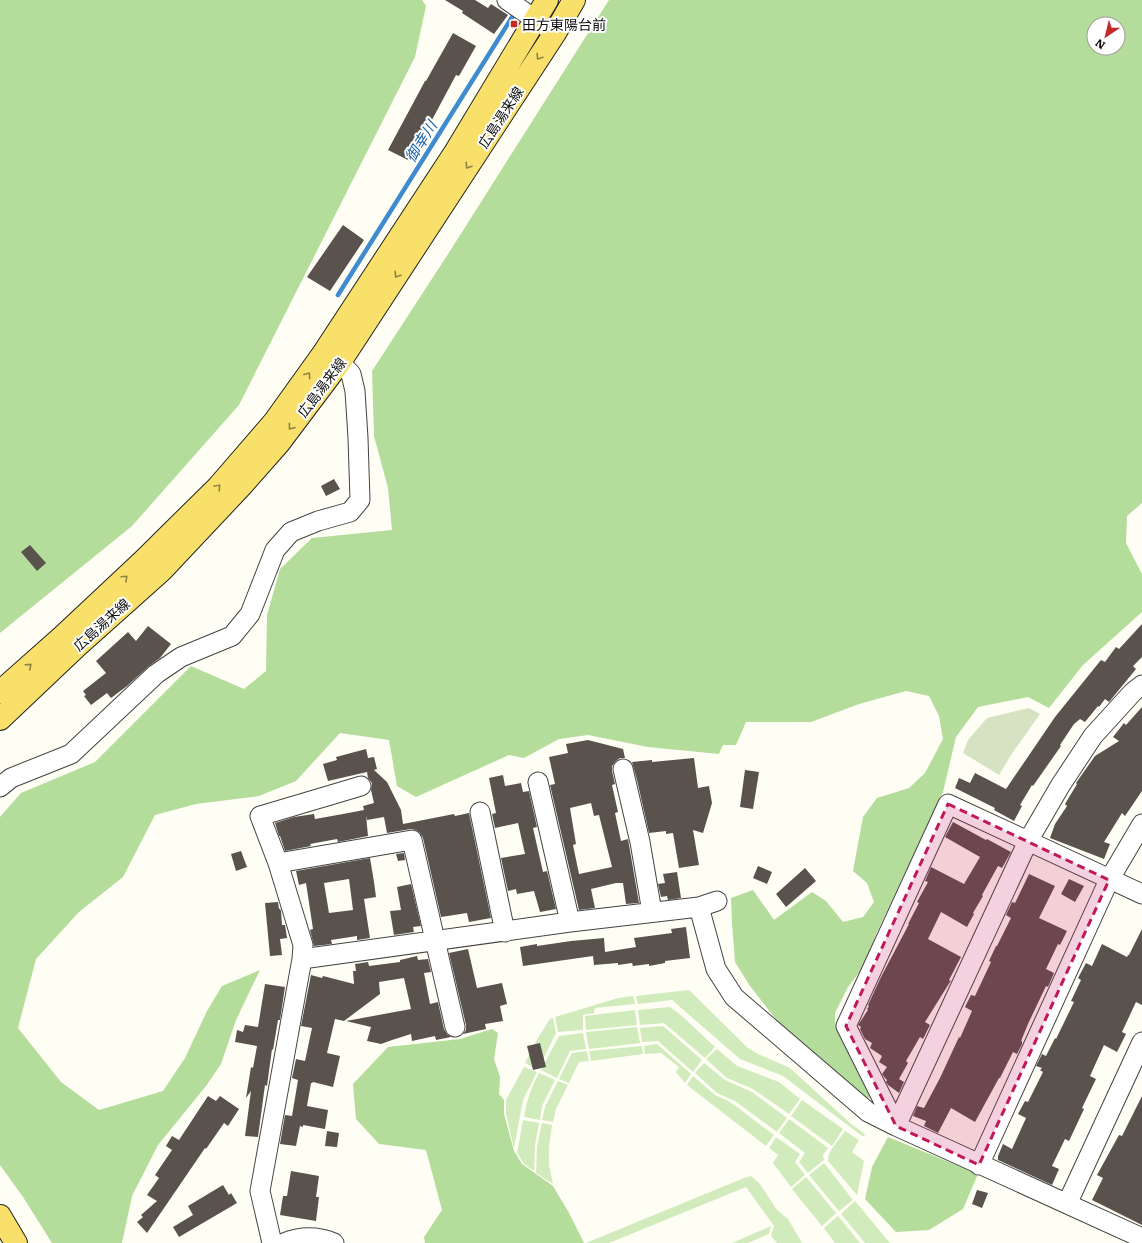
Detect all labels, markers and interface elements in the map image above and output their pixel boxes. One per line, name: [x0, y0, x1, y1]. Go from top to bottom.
place label: 田方東陽台前: [522, 14, 606, 34]
north arrow: [1086, 16, 1126, 56]
marker: 田方東陽台前: [509, 19, 519, 29]
text: N: [1091, 36, 1108, 54]
one-way arrow: [536, 53, 544, 60]
street label: 広島湯来線: [473, 82, 527, 152]
water label: 御幸川: [398, 114, 443, 166]
one-way arrow: [465, 162, 472, 169]
one-way arrow: [395, 271, 402, 278]
street label: 広島湯来線: [292, 353, 350, 421]
one-way arrow: [303, 372, 311, 379]
one-way arrow: [288, 423, 295, 430]
one-way arrow: [213, 484, 221, 492]
one-way arrow: [120, 576, 127, 583]
street label: 広島湯来線: [68, 593, 134, 655]
one-way arrow: [24, 663, 32, 671]

